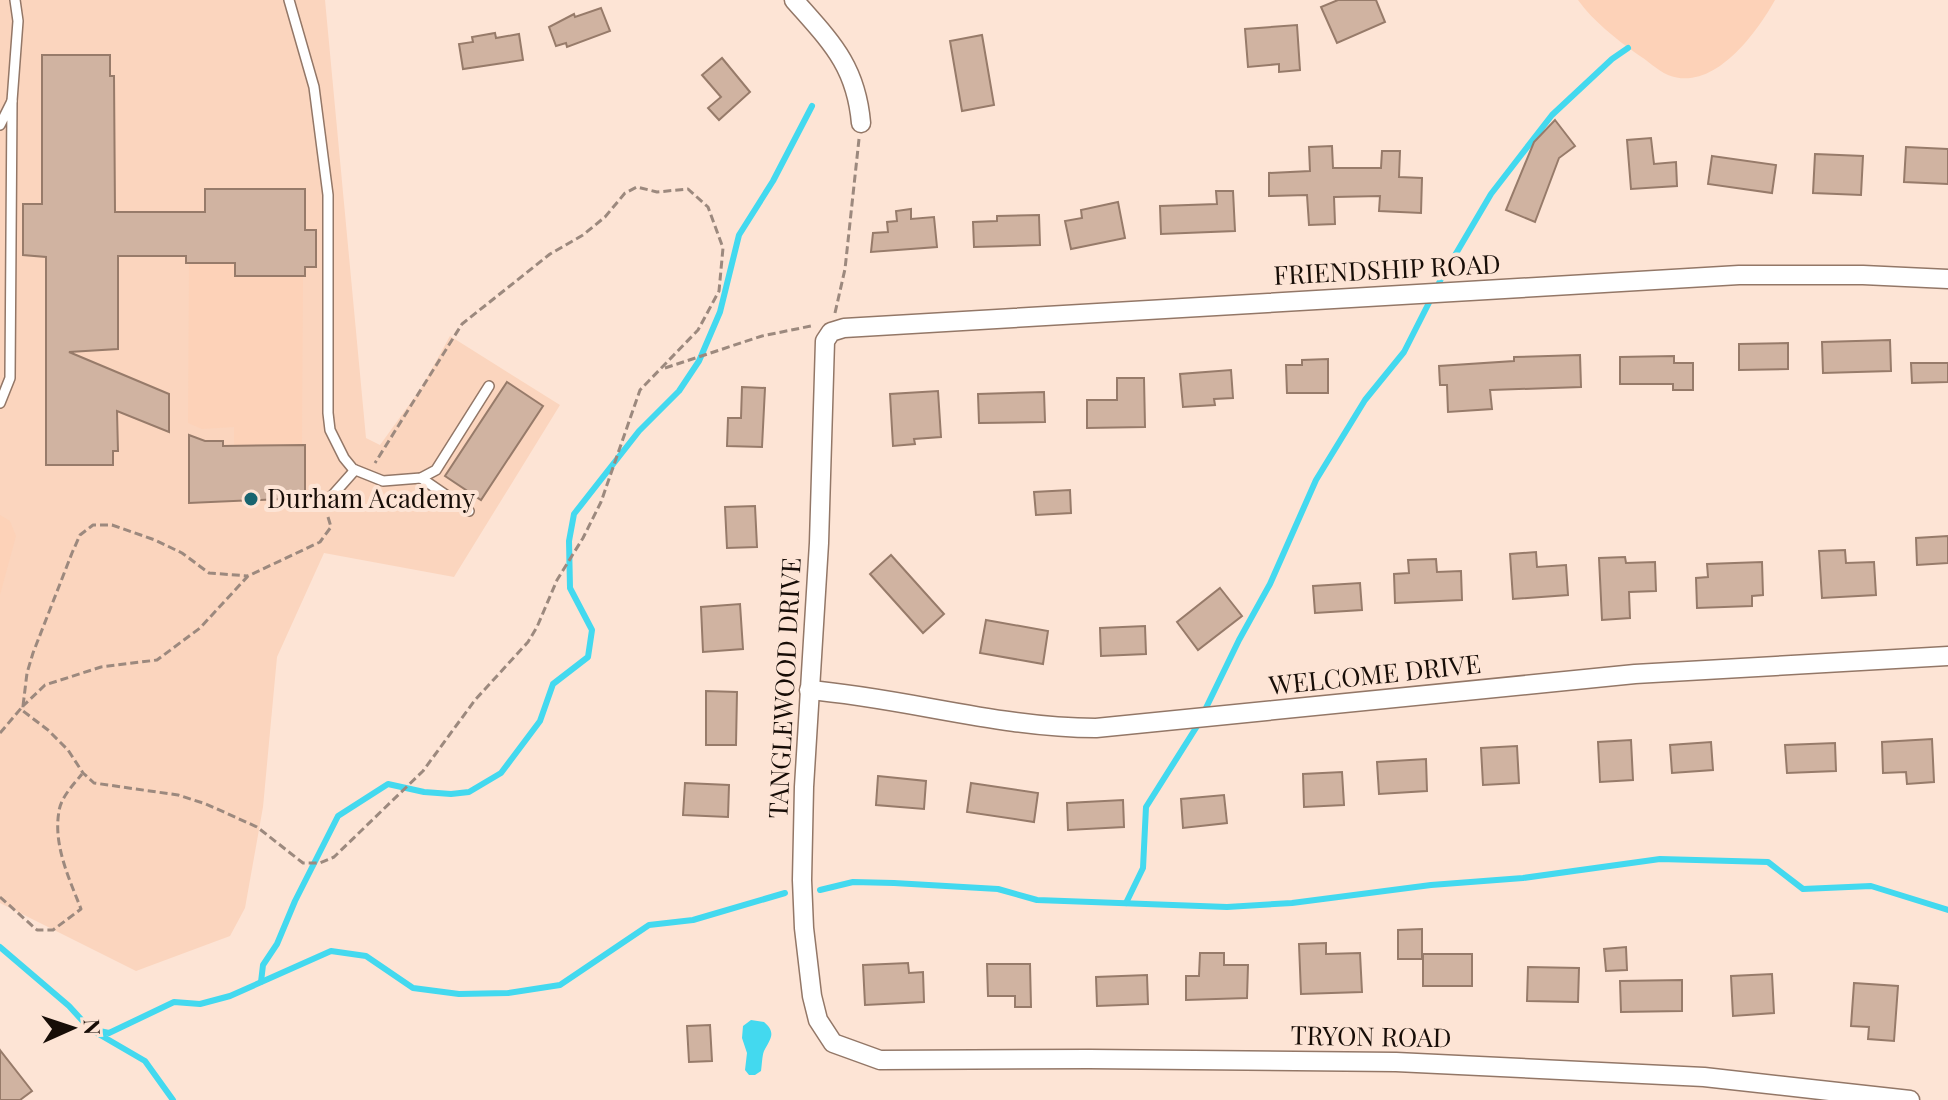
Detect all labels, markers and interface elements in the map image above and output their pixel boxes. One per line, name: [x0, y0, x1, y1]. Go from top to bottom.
street label: FRIENDSHIP ROAD: [1272, 245, 1501, 292]
place label: Durham Academy: [267, 480, 475, 515]
marker: Durham Academy: [242, 490, 260, 508]
street label: TANGLEWOOD DRIVE: [759, 556, 808, 819]
street label: WELCOME DRIVE: [1266, 645, 1483, 702]
north arrow: [32, 988, 112, 1068]
street label: TRYON ROAD: [1290, 1017, 1452, 1054]
text: N: [78, 1018, 108, 1036]

